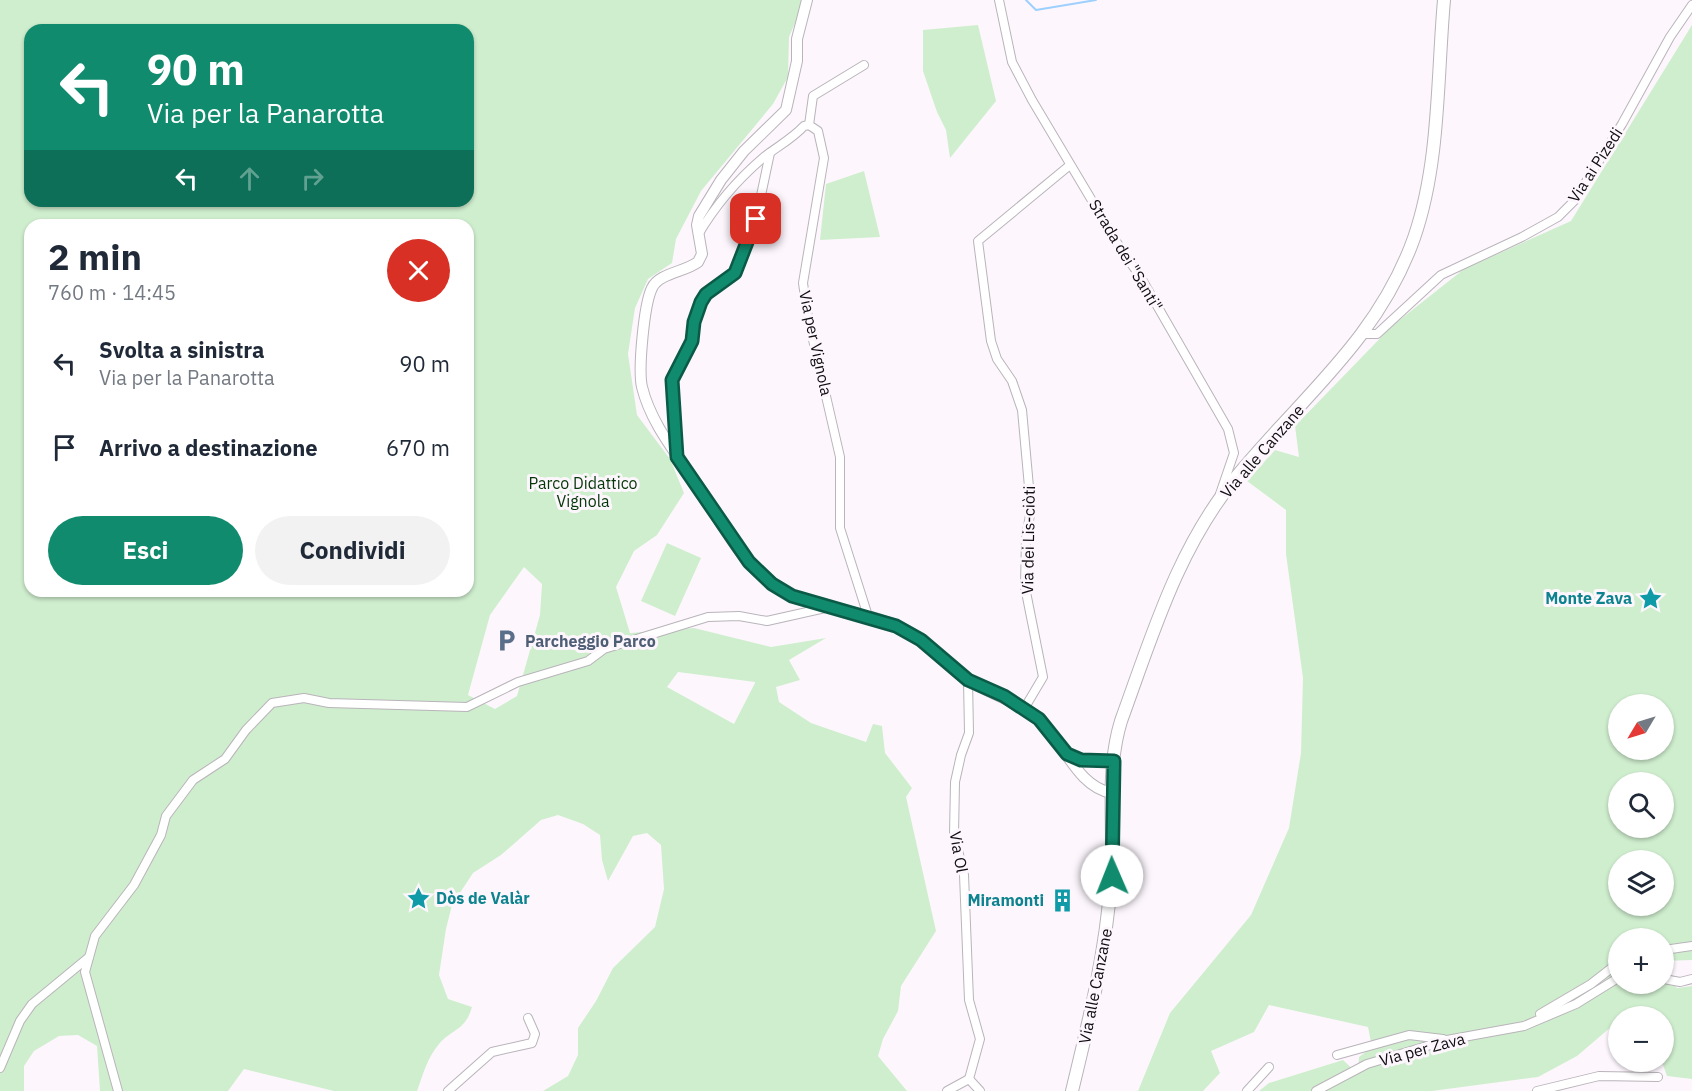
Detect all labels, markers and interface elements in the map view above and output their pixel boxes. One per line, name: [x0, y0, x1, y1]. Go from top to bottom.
text: 90 m: [147, 42, 245, 97]
icon: left: [48, 48, 126, 126]
text: Via per la Panarotta: [147, 95, 384, 130]
street label: Via ai Pizedi: [1563, 124, 1627, 206]
icon: left: [170, 162, 203, 195]
icon: ahead: [233, 162, 266, 195]
icon: right: [296, 162, 329, 195]
pin: [730, 193, 781, 244]
street label: Strada dei "Santi": [1085, 196, 1167, 314]
icon: arrive: [739, 202, 772, 235]
text: 2 min: [48, 233, 142, 280]
button: close: [387, 239, 450, 302]
text: 760 m · 14:45: [48, 279, 176, 306]
street label: Via per Vignola: [795, 289, 837, 398]
text: Svolta a sinistra: [99, 335, 264, 364]
icon: left: [48, 347, 81, 380]
text: 90 m: [399, 349, 450, 378]
text: Via per la Panarotta: [99, 364, 275, 391]
street label: Via alle Canzane: [1216, 400, 1308, 502]
icon: arrive: [48, 431, 81, 464]
text: Arrivo a destinazione: [99, 433, 318, 462]
text: 670 m: [386, 433, 450, 462]
park label: Parco Didattico Vignola: [528, 473, 638, 511]
street label: Via dei Lis-ciòti: [1017, 485, 1039, 595]
button: Esci: [48, 516, 243, 585]
button: Condividi: [255, 516, 450, 585]
place icon: Monte Zava: [1637, 585, 1663, 611]
place label: Monte Zava: [1545, 588, 1632, 608]
parking icon: Parcheggio Parco: [494, 628, 520, 654]
place label: Parcheggio Parco: [525, 631, 656, 651]
north arrow: [1608, 694, 1674, 760]
map controls: [1608, 694, 1674, 1072]
button: search: [1608, 772, 1674, 838]
street label: Via Ol: [946, 830, 972, 874]
position arrow: [1080, 844, 1144, 908]
button: layers: [1608, 850, 1674, 916]
place icon: Dòs de Valàr: [405, 885, 431, 911]
building icon: Miramonti: [1049, 887, 1075, 913]
place label: Dòs de Valàr: [436, 888, 530, 908]
place label: Miramonti: [967, 890, 1044, 910]
street label: Via alle Canzane: [1074, 926, 1116, 1045]
button: +: [1608, 928, 1674, 994]
button: −: [1608, 1006, 1674, 1072]
street label: Via per Zava: [1377, 1028, 1467, 1070]

